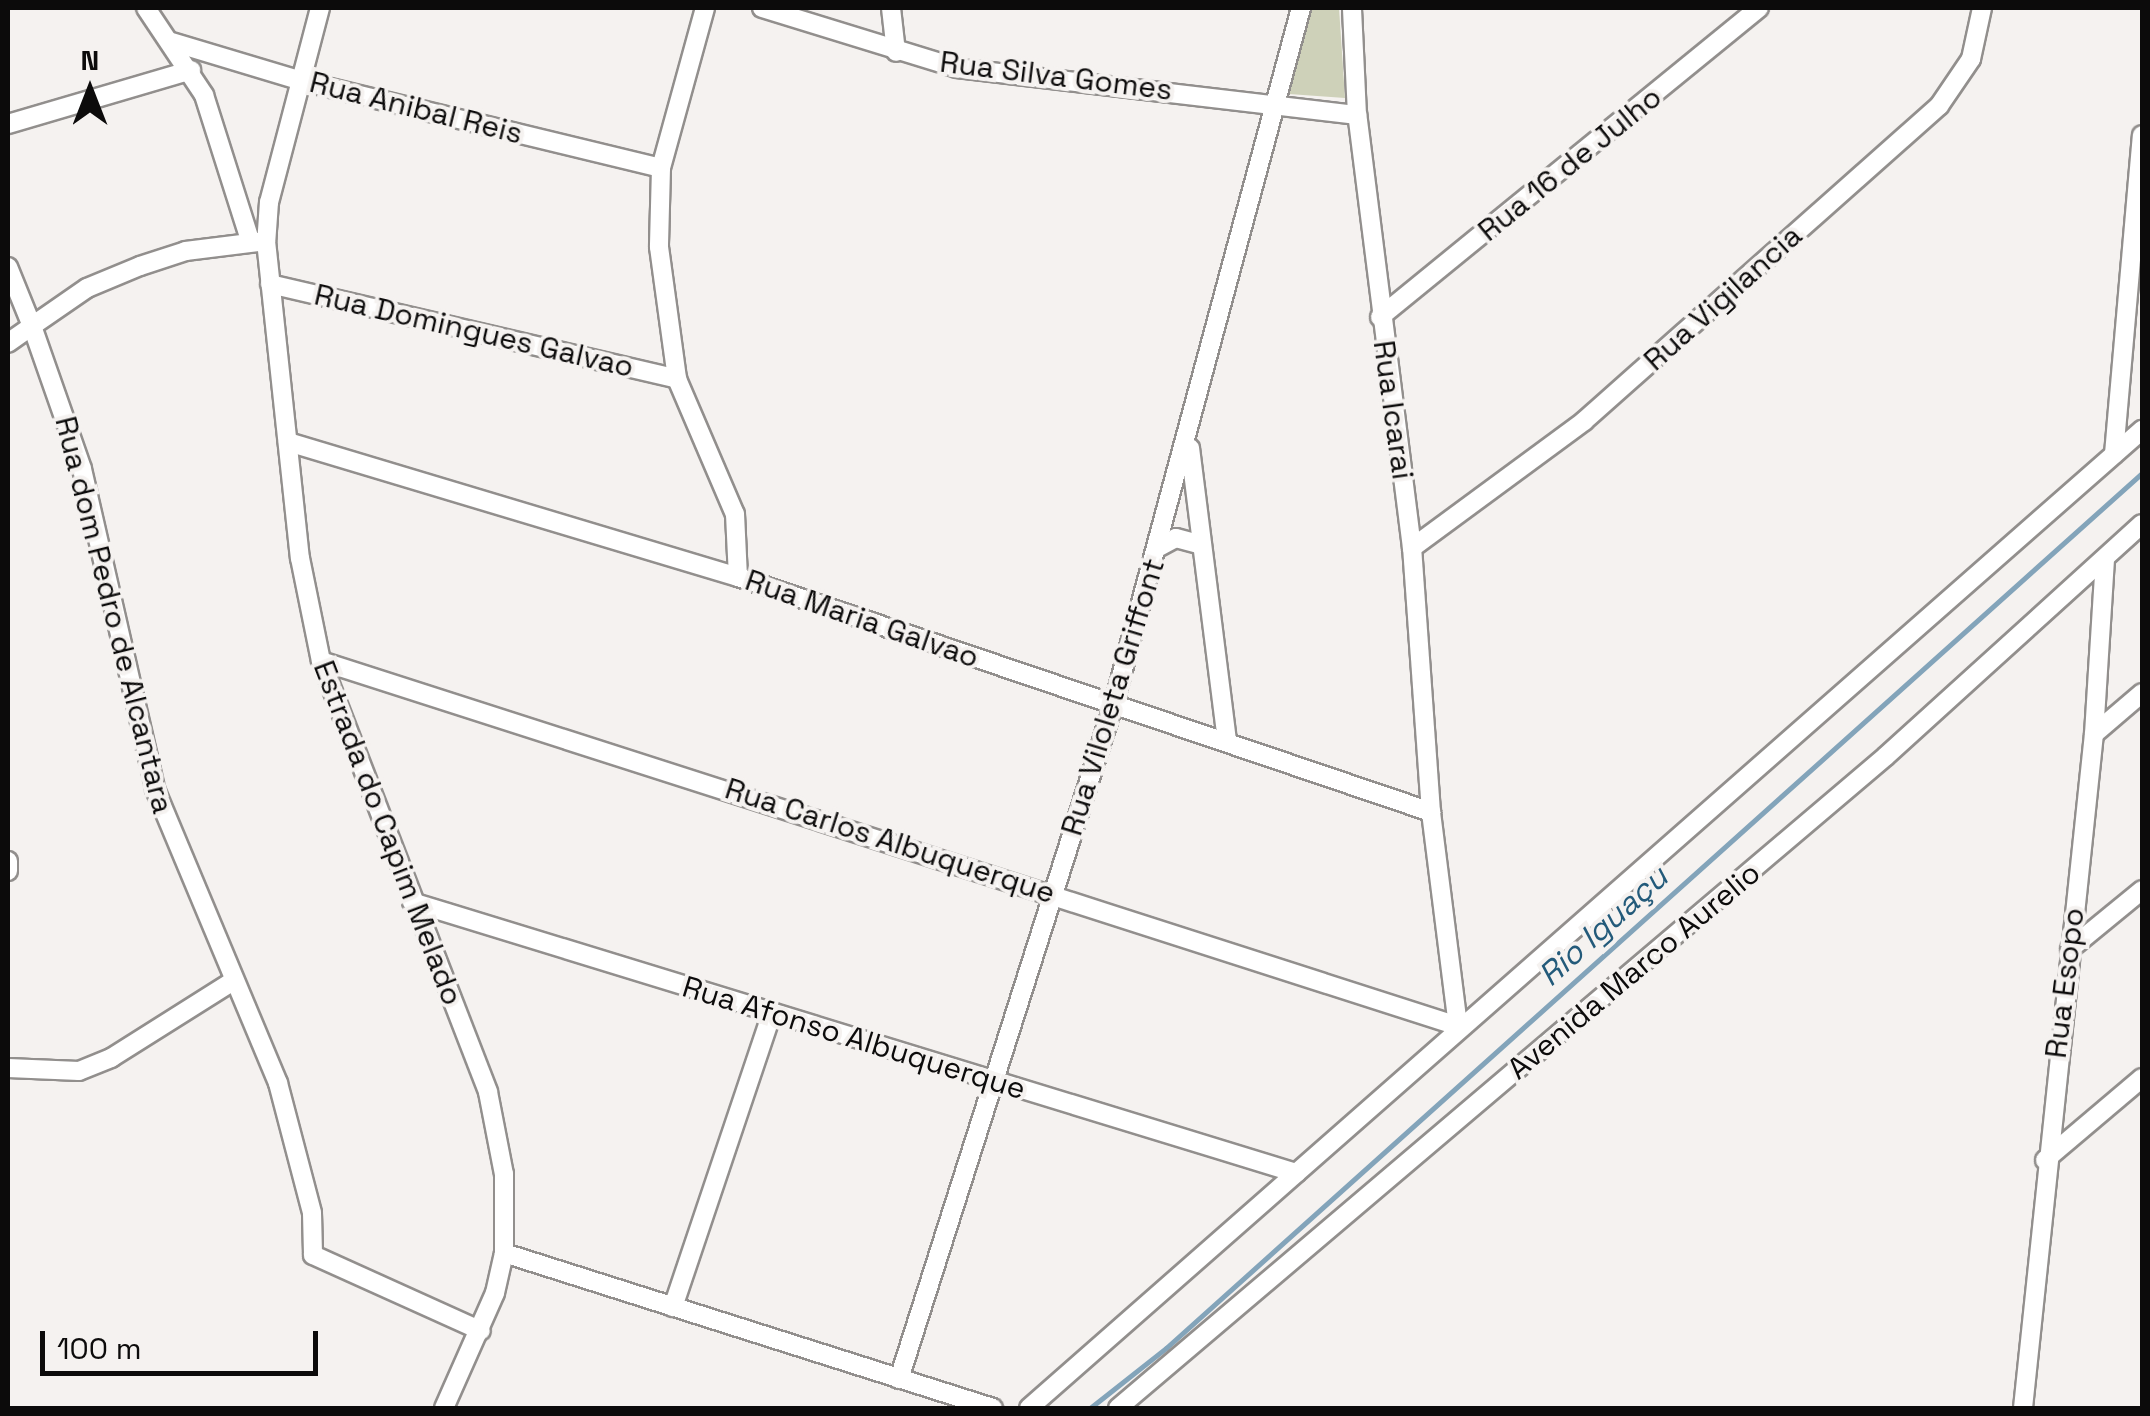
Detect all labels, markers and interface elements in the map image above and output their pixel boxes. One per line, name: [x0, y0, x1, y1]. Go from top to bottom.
north arrow: [40, 40, 140, 140]
text: N: [81, 42, 99, 78]
street label: Rua Silva Gomes: [938, 44, 1174, 108]
street label: Rua Anibal Reis: [306, 64, 526, 152]
street label: Rua 16 de Julho: [1471, 79, 1669, 249]
street label: Rua Vigilancia: [1637, 218, 1809, 378]
street label: Rua Domingues Galvao: [311, 277, 637, 385]
street label: Rua Icarai: [1365, 338, 1421, 482]
street label: Rua dom Pedro de Alcantara: [47, 412, 181, 818]
street label: Rua Viloleta Griffont: [1054, 554, 1172, 840]
street label: Rua Maria Galvao: [741, 562, 983, 676]
street label: Estrada do Capim Melado: [306, 656, 470, 1010]
street label: Rua Carlos Albuquerque: [720, 771, 1060, 911]
street label: Avenida Marco Aurelio: [1500, 855, 1768, 1087]
water label: Rio Iguaçu: [1530, 858, 1676, 994]
street label: Rua Esopo: [2038, 906, 2092, 1060]
street label: Rua Afonso Albuquerque: [678, 968, 1030, 1108]
scale bar: [45, 1311, 322, 1373]
text: 100 m: [57, 1329, 142, 1368]

